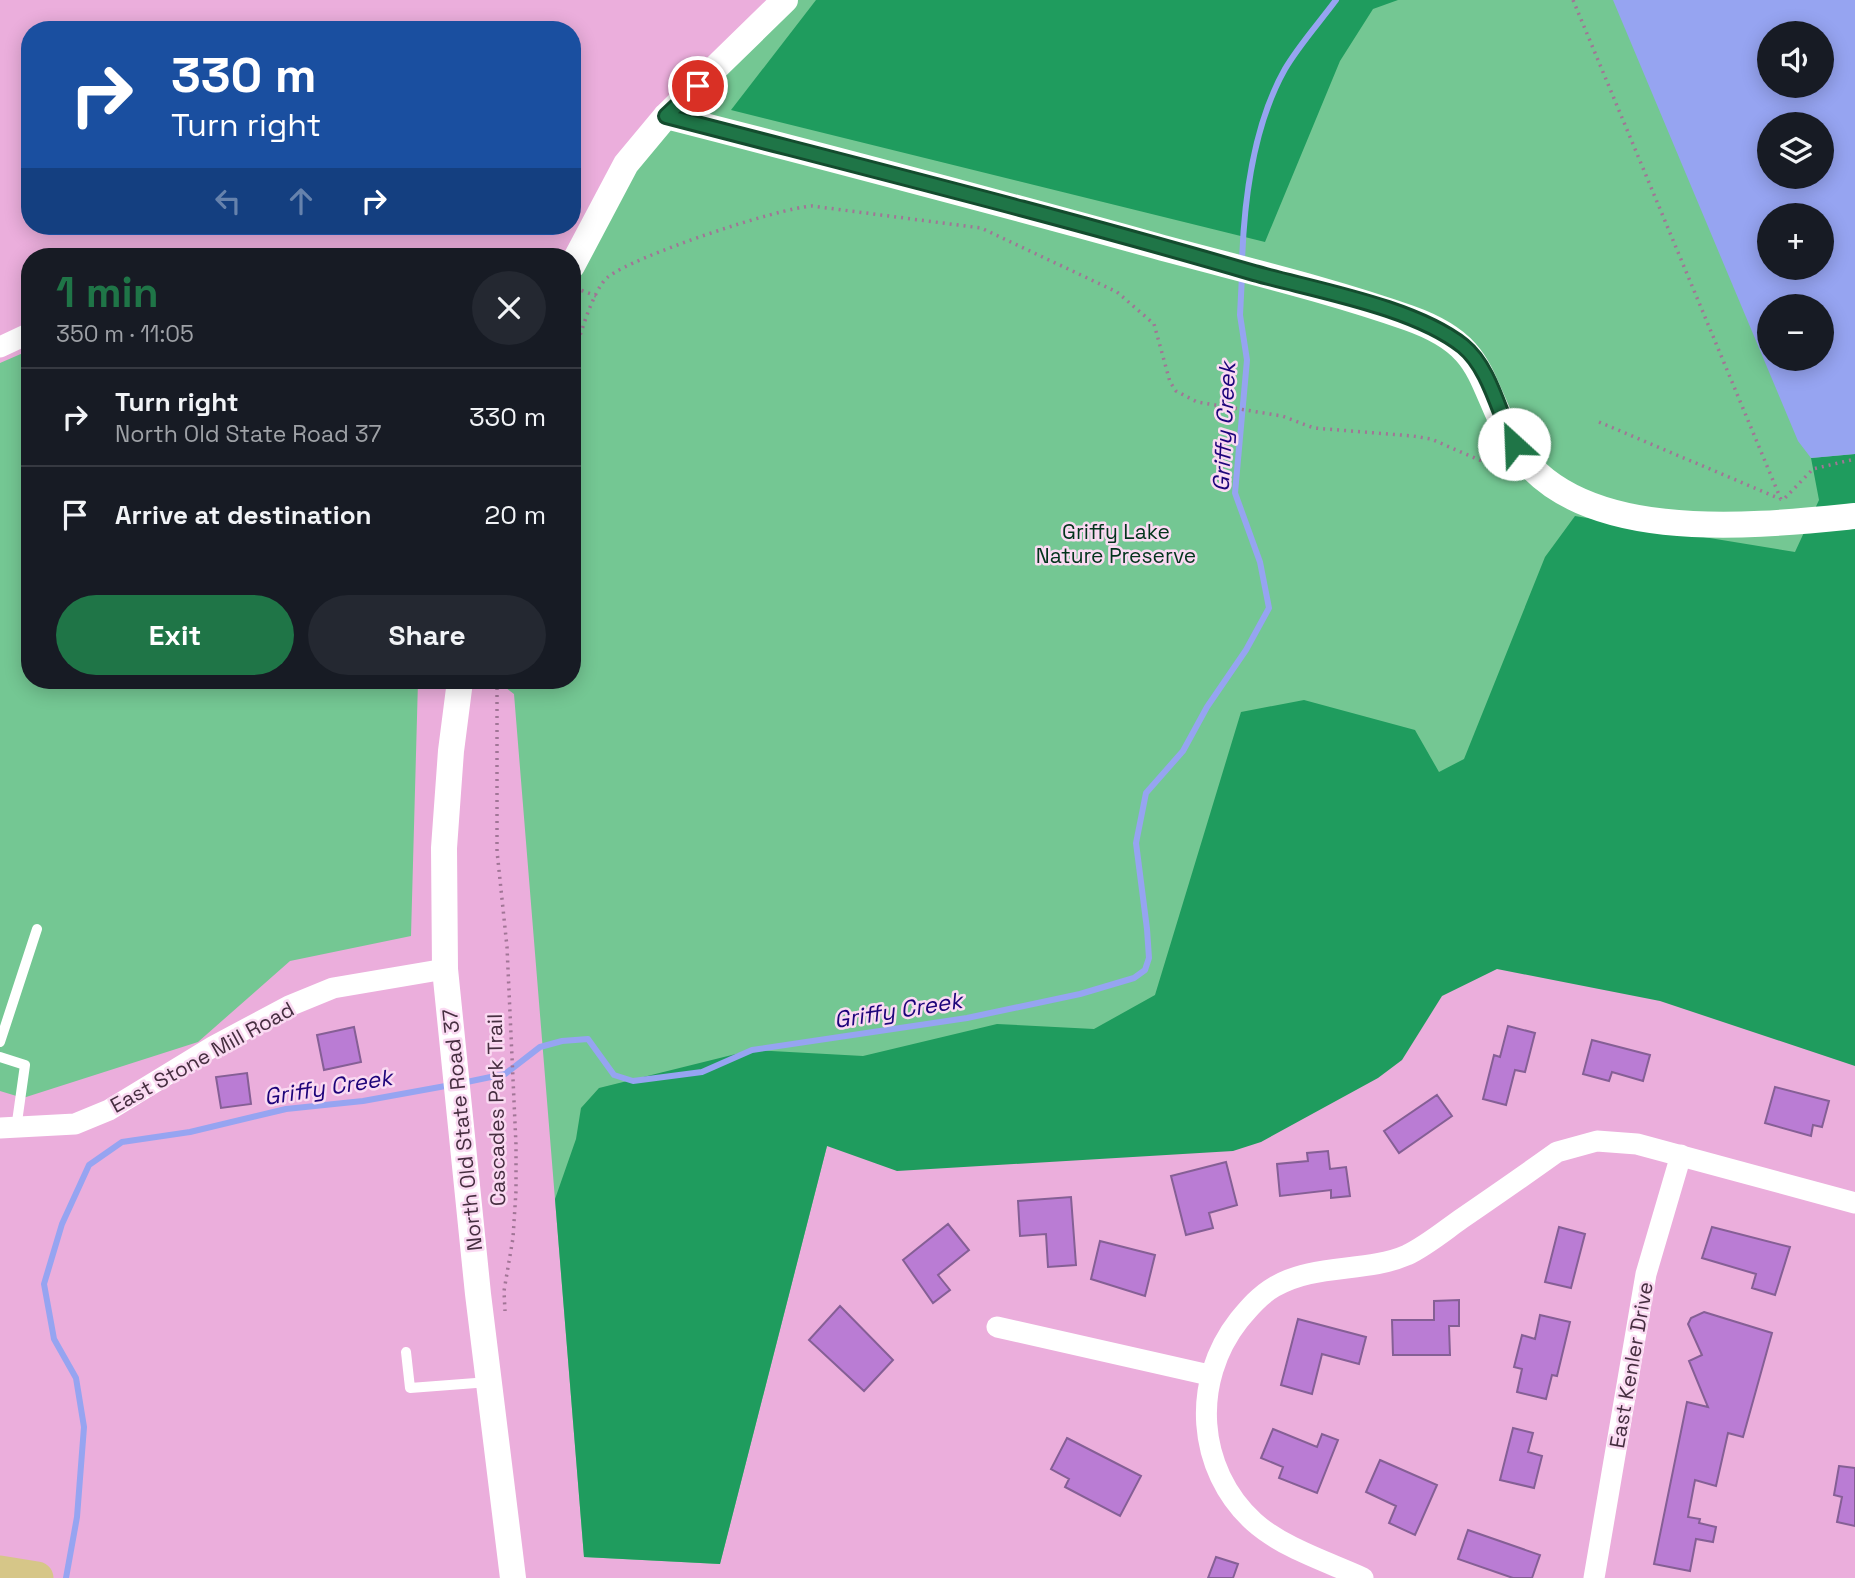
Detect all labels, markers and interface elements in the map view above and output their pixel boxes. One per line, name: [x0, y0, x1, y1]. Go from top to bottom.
map controls: [1757, 21, 1834, 371]
button: sound: [1757, 21, 1834, 98]
text: 330 m: [171, 44, 317, 106]
icon: right: [56, 49, 147, 140]
pin: [668, 56, 728, 116]
icon: arrive: [679, 67, 717, 105]
text: Turn right: [171, 105, 321, 145]
button: layers: [1757, 112, 1834, 189]
icon: left: [209, 182, 247, 220]
icon: ahead: [282, 182, 320, 220]
icon: right: [355, 182, 393, 220]
button: +: [1757, 203, 1834, 280]
text: 1 min: [56, 266, 159, 319]
button: close: [472, 271, 546, 345]
button: −: [1757, 294, 1834, 371]
text: 350 m · 11:05: [56, 319, 194, 349]
water label: Griffy Creek: [1206, 359, 1243, 493]
text: Turn right: [115, 385, 239, 419]
icon: right: [56, 398, 94, 436]
text: 330 m: [469, 400, 546, 434]
position arrow: [1477, 407, 1551, 481]
text: North Old State Road 37: [115, 419, 382, 449]
icon: arrive: [56, 496, 94, 534]
text: Arrive at destination: [115, 498, 372, 532]
text: 20 m: [485, 498, 546, 532]
park label: Griffy Lake Nature Preserve: [1036, 518, 1196, 569]
button: Exit: [56, 595, 294, 675]
button: Share: [308, 595, 546, 675]
water label: Griffy Creek: [832, 985, 967, 1035]
street label: East Stone Mill Road: [105, 995, 299, 1119]
street label: North Old State Road 37: [436, 1007, 488, 1252]
street label: Cascades Park Trail: [481, 1014, 511, 1206]
water label: Griffy Creek: [262, 1062, 397, 1112]
street label: East Kenler Drive: [1603, 1280, 1659, 1450]

